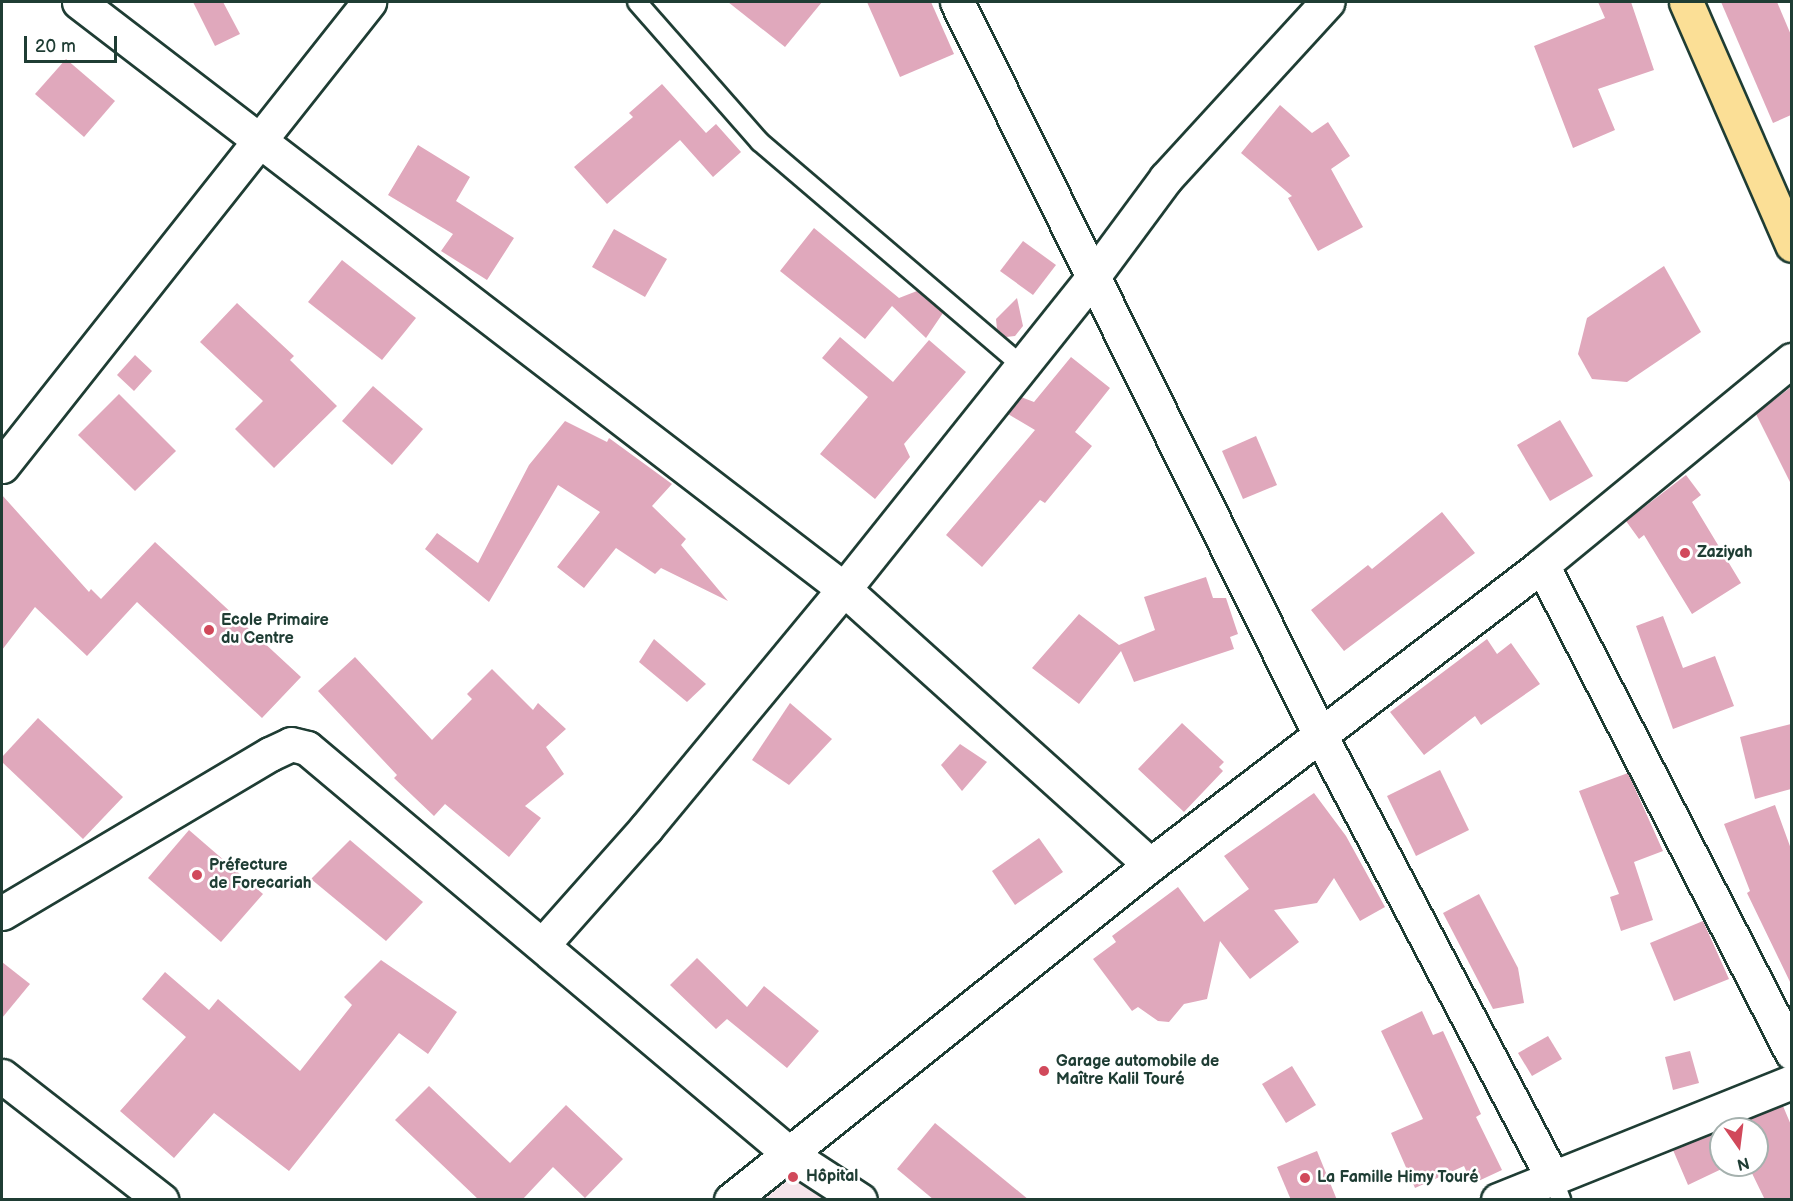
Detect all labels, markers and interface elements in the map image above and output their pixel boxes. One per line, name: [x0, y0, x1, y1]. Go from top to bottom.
scale bar: [27, 24, 120, 62]
text: 20 m: [35, 36, 76, 57]
place label: Zaziyah: [1697, 543, 1753, 563]
marker: Zaziyah: [1678, 546, 1692, 560]
place label: Ecole Primaire du Centre: [221, 611, 329, 649]
marker: Ecole Primaire du Centre: [202, 623, 216, 637]
place label: Préfecture de Forecariah: [209, 856, 312, 894]
marker: Préfecture de Forecariah: [190, 868, 204, 882]
place label: Garage automobile de Maître Kalil Touré: [1056, 1052, 1219, 1090]
marker: Garage automobile de Maître Kalil Touré: [1037, 1064, 1051, 1078]
north arrow: [1709, 1117, 1769, 1177]
text: N: [1735, 1152, 1751, 1174]
place label: Hôpital: [806, 1167, 858, 1187]
marker: Hôpital: [784, 1168, 802, 1186]
place label: La Famille Himy Touré: [1317, 1168, 1479, 1188]
marker: La Famille Himy Touré: [1298, 1171, 1312, 1185]

